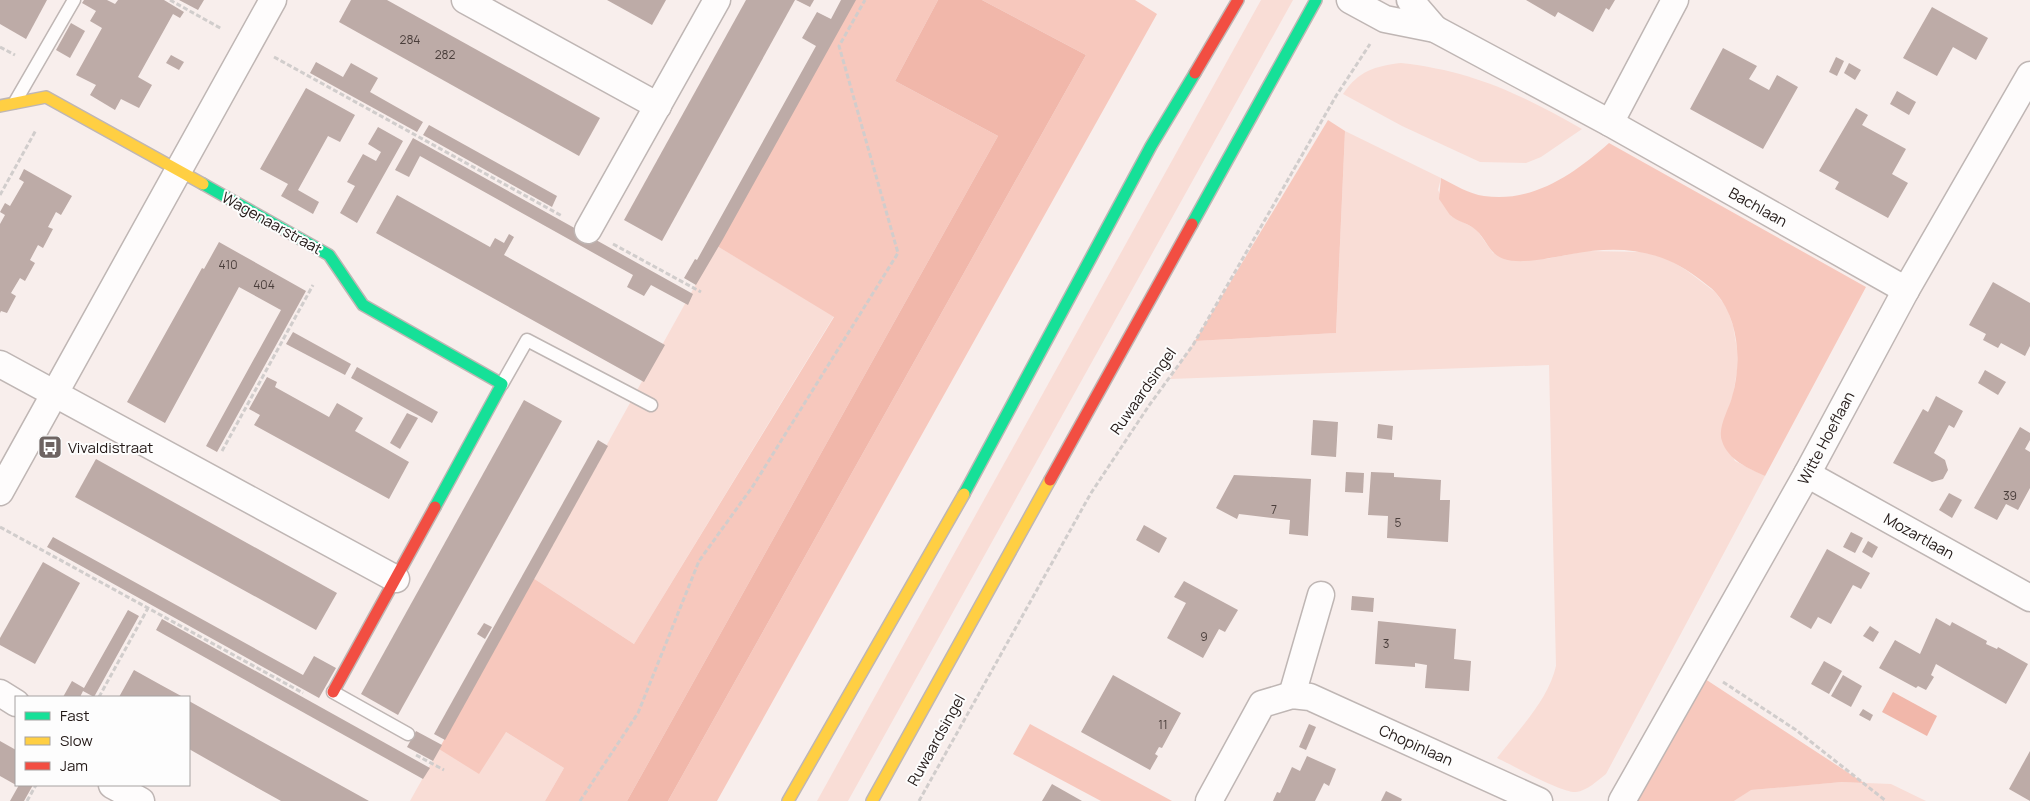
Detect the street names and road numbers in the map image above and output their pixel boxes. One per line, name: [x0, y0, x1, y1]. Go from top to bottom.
street label: Bachlaan: [1725, 182, 1791, 232]
street label: Wagenaarstraat: [218, 187, 326, 259]
street label: Ruwaardsingel: [1105, 343, 1181, 439]
street label: Witte Hoeflaan: [1793, 388, 1859, 488]
street label: Mozartlaan: [1880, 508, 1958, 564]
street label: Ruwaardsingel: [902, 690, 970, 790]
street label: Chopinlaan: [1376, 719, 1456, 771]

